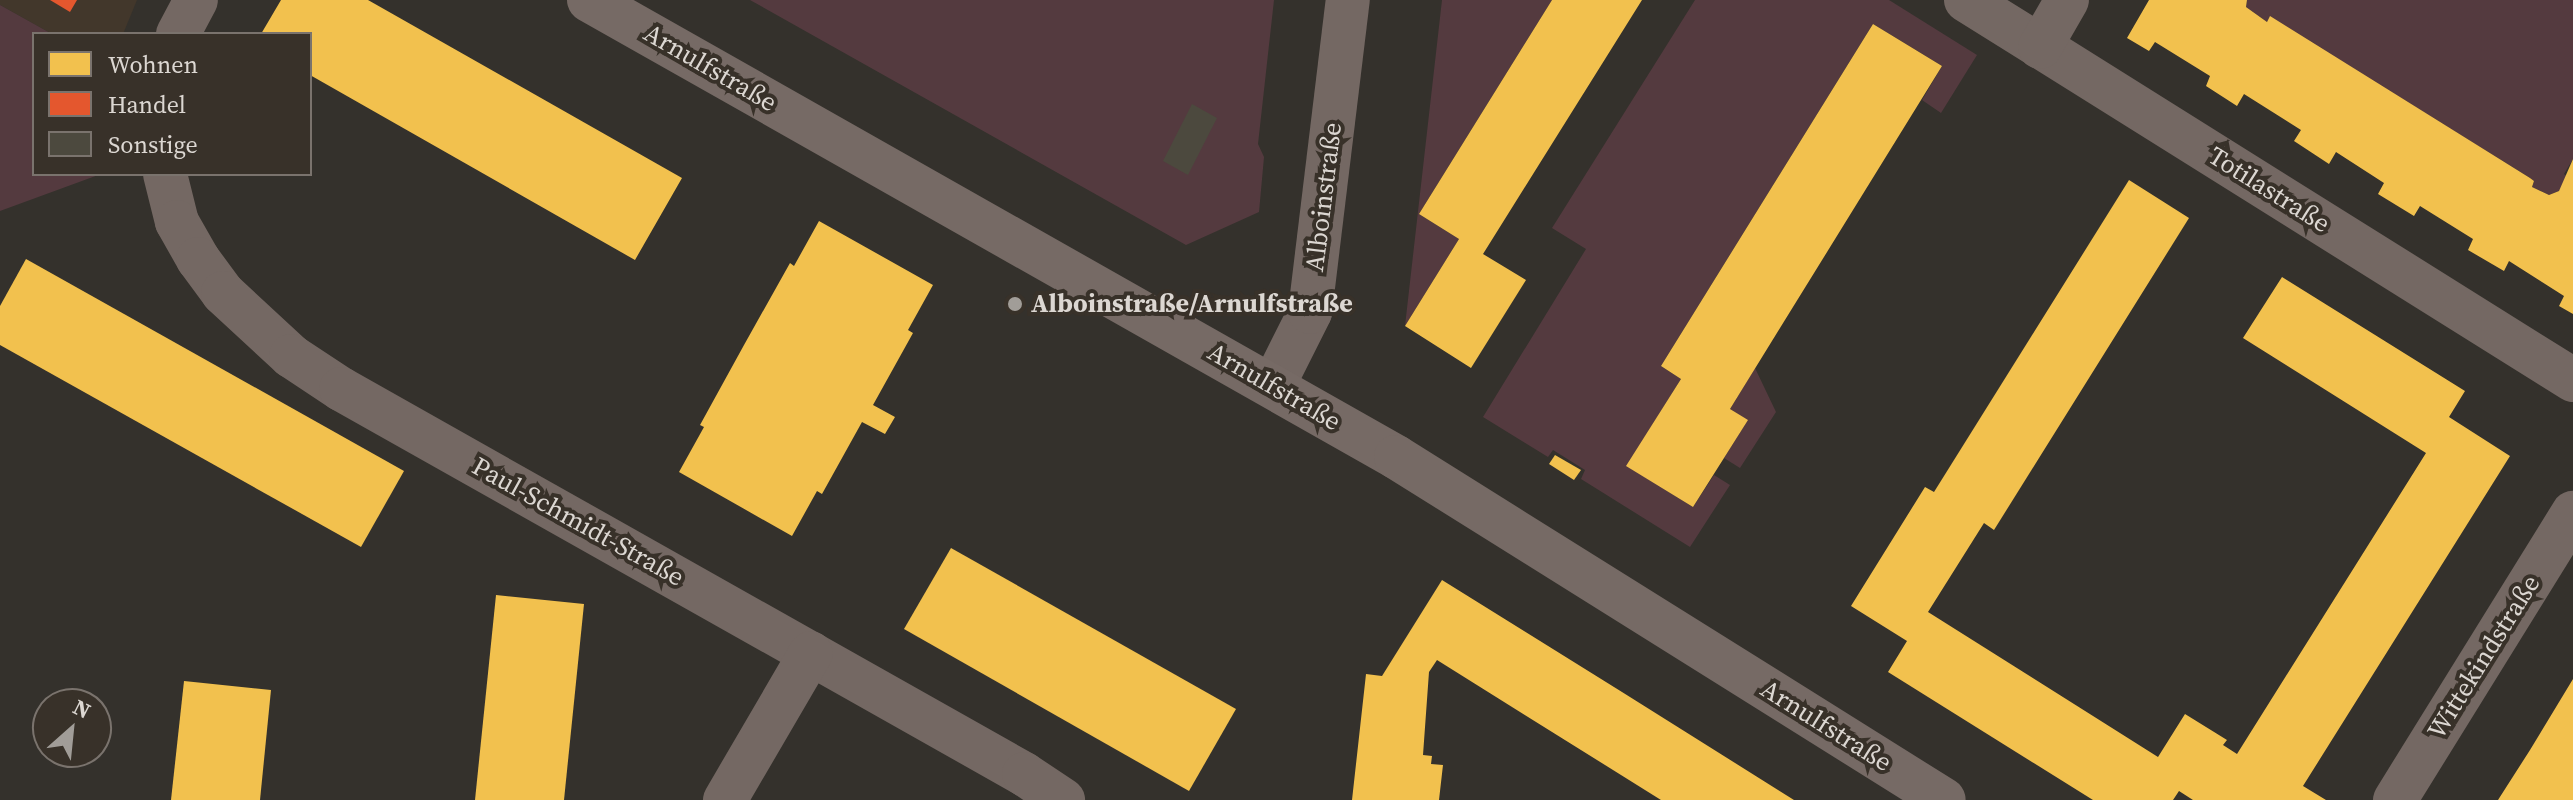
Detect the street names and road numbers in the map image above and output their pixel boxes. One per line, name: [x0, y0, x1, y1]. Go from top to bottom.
street label: Arnulfstraße: [638, 17, 782, 119]
street label: Alboinstraße: [1299, 121, 1349, 273]
street label: Totilastraße: [2203, 140, 2335, 240]
street label: Arnulfstraße: [1202, 336, 1346, 438]
street label: Paul-Schmidt-Straße: [467, 451, 689, 593]
street label: Wittekindstraße: [2421, 569, 2547, 745]
street label: Arnulfstraße: [1755, 673, 1897, 779]

